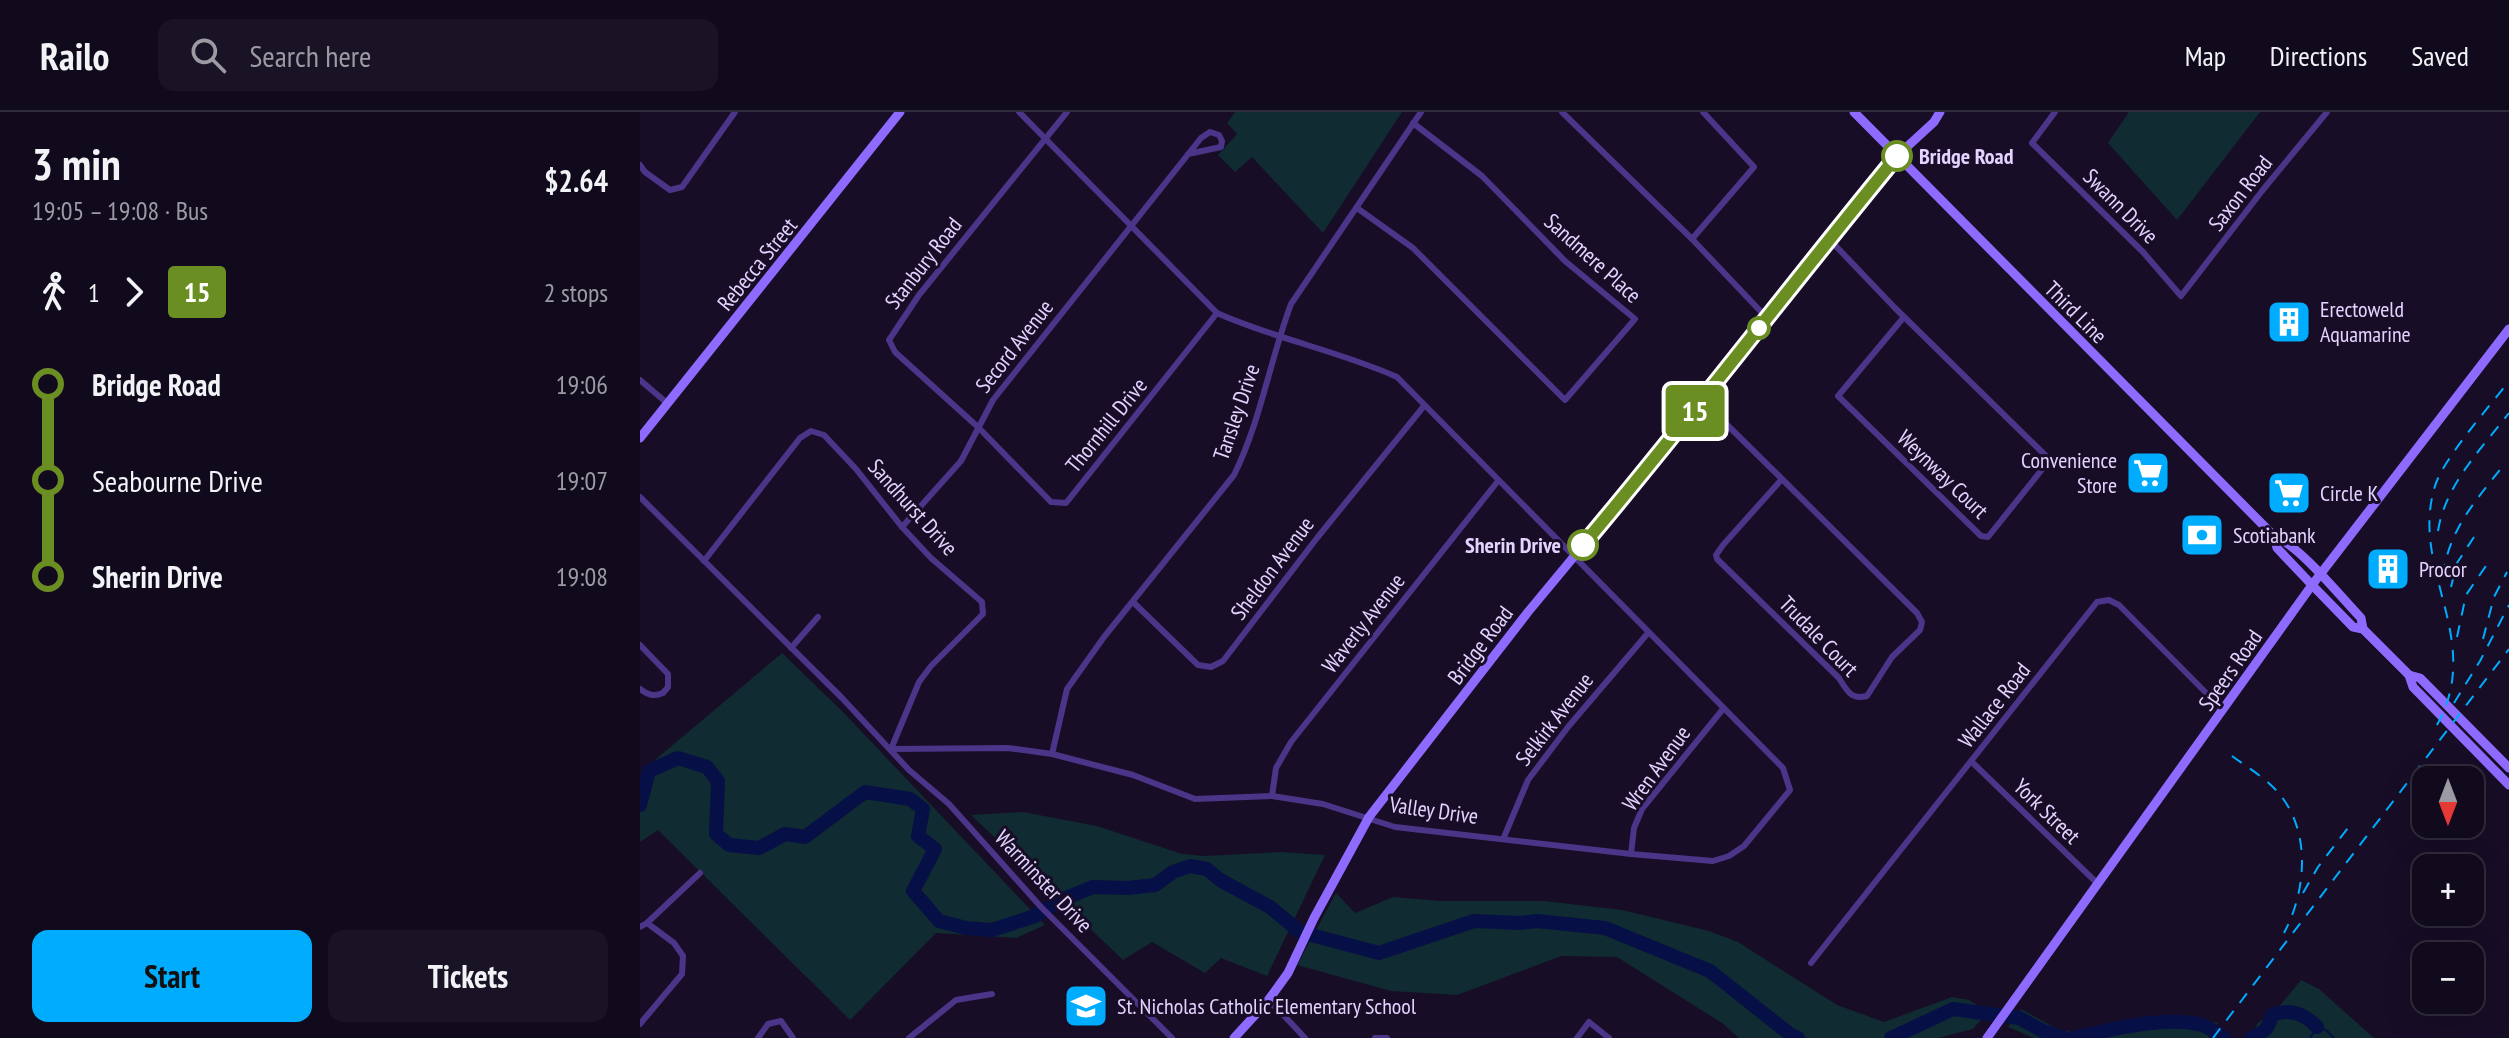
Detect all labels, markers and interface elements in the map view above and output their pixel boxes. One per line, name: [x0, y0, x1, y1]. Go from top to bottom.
search box: [158, 19, 718, 91]
text: Railo: [40, 31, 110, 80]
icon: search: [186, 33, 230, 77]
text: Search here: [250, 36, 371, 75]
text: Map: [2185, 37, 2226, 74]
text: Directions: [2270, 37, 2367, 74]
text: Saved: [2411, 37, 2469, 74]
text: 3 min: [32, 135, 121, 192]
marker: Bridge Road: [1882, 141, 1912, 171]
place label: Bridge Road: [1919, 142, 2014, 170]
street label: Saxon Road: [2202, 150, 2278, 236]
text: $2.64: [544, 161, 608, 200]
street label: Swann Drive: [2077, 162, 2165, 250]
text: 19:05 – 19:08 · Bus: [32, 194, 208, 227]
street label: Sandmere Place: [1539, 207, 1647, 309]
street label: Stanbury Road: [878, 211, 968, 315]
street label: Rebecca Street: [711, 212, 803, 316]
icon: walk: [32, 270, 76, 314]
icon: forward: [112, 270, 156, 314]
text: 15: [184, 273, 210, 310]
street label: Third Line: [2039, 275, 2113, 349]
text: 1: [88, 276, 100, 309]
text: 2 stops: [544, 276, 608, 309]
street label: Secord Avenue: [969, 294, 1059, 398]
place label: Erectoweld Aquamarine: [2320, 295, 2411, 348]
building icon: Erectoweld Aquamarine: [2265, 298, 2313, 346]
unlabelled marker: [1748, 317, 1770, 339]
street label: Tansley Drive: [1206, 360, 1266, 464]
text: Bridge Road: [92, 365, 221, 404]
text: 19:06: [556, 368, 608, 401]
street label: Thornhill Drive: [1059, 372, 1153, 478]
line badge: 15: [1659, 385, 1731, 437]
text: 15: [1682, 392, 1708, 429]
street label: Weynway Court: [1892, 424, 1994, 524]
place label: Convenience Store: [2021, 446, 2117, 499]
supermarket icon: Convenience Store: [2124, 449, 2172, 497]
street label: Sandhurst Drive: [862, 453, 964, 561]
text: Seabourne Drive: [92, 461, 263, 500]
text: 19:07: [556, 464, 608, 497]
supermarket icon: Circle K: [2265, 469, 2313, 517]
place label: Circle K: [2320, 479, 2379, 507]
street label: Sheldon Avenue: [1224, 511, 1320, 625]
bank icon: Scotiabank: [2178, 511, 2226, 559]
place label: Scotiabank: [2233, 521, 2316, 549]
marker: Sherin Drive: [1568, 530, 1598, 560]
place label: Sherin Drive: [1465, 531, 1561, 559]
building icon: Procor: [2364, 545, 2412, 593]
place label: Procor: [2419, 555, 2467, 583]
text: Sherin Drive: [92, 557, 223, 596]
text: 19:08: [556, 560, 608, 593]
street label: Waverly Avenue: [1315, 568, 1411, 678]
street label: Trudale Court: [1774, 590, 1864, 682]
street label: Bridge Road: [1441, 600, 1519, 690]
street label: Speers Road: [2192, 624, 2268, 716]
street label: Wallace Road: [1952, 657, 2036, 753]
street label: Selkirk Avenue: [1509, 667, 1599, 771]
street label: Wren Avenue: [1616, 720, 1696, 816]
north arrow: [2412, 766, 2484, 838]
map controls: [2412, 766, 2484, 1014]
street label: York Street: [2008, 772, 2086, 850]
street label: Valley Drive: [1387, 790, 1480, 830]
street label: Warminster Drive: [989, 824, 1099, 938]
button: +: [2412, 854, 2484, 926]
button: Start: [32, 930, 312, 1022]
button: Tickets: [328, 930, 608, 1022]
button: −: [2412, 942, 2484, 1014]
school or university icon: St. Nicholas Catholic Elementary School: [1062, 982, 1110, 1030]
place label: St. Nicholas Catholic Elementary School: [1117, 992, 1417, 1020]

